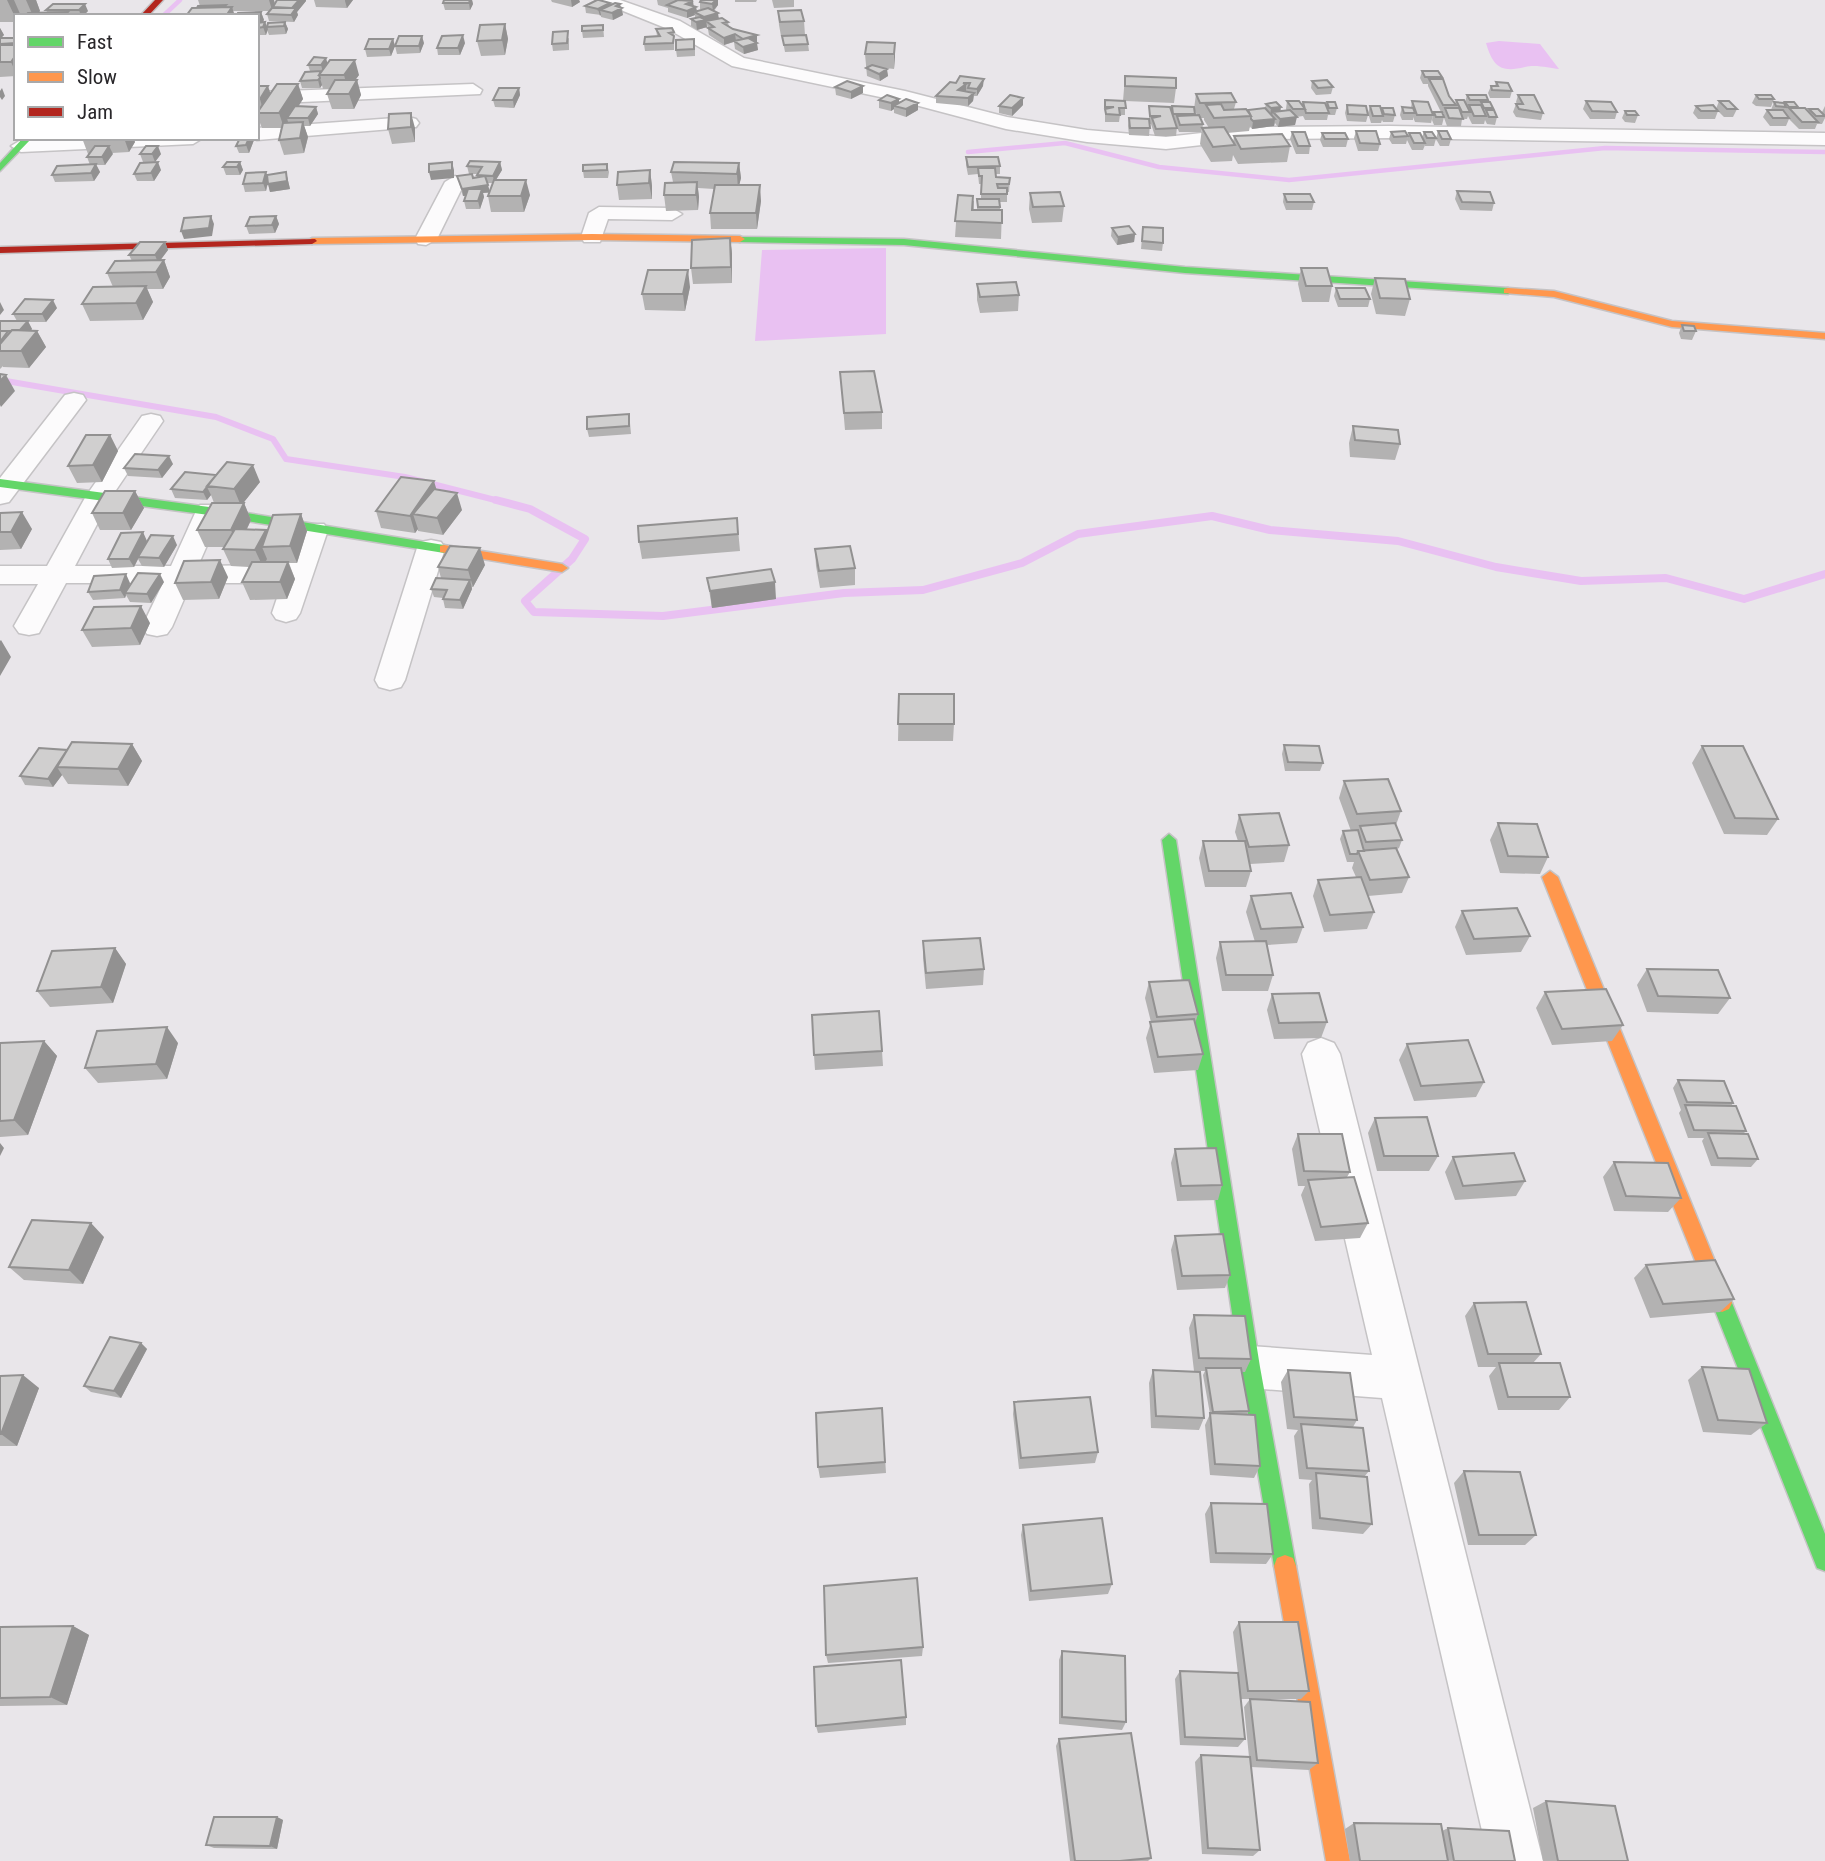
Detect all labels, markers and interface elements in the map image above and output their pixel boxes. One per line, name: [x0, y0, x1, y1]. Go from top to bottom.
legend: [14, 14, 259, 140]
text: Fast: [77, 30, 113, 54]
text: Slow: [77, 65, 117, 89]
text: Jam: [77, 100, 113, 124]

